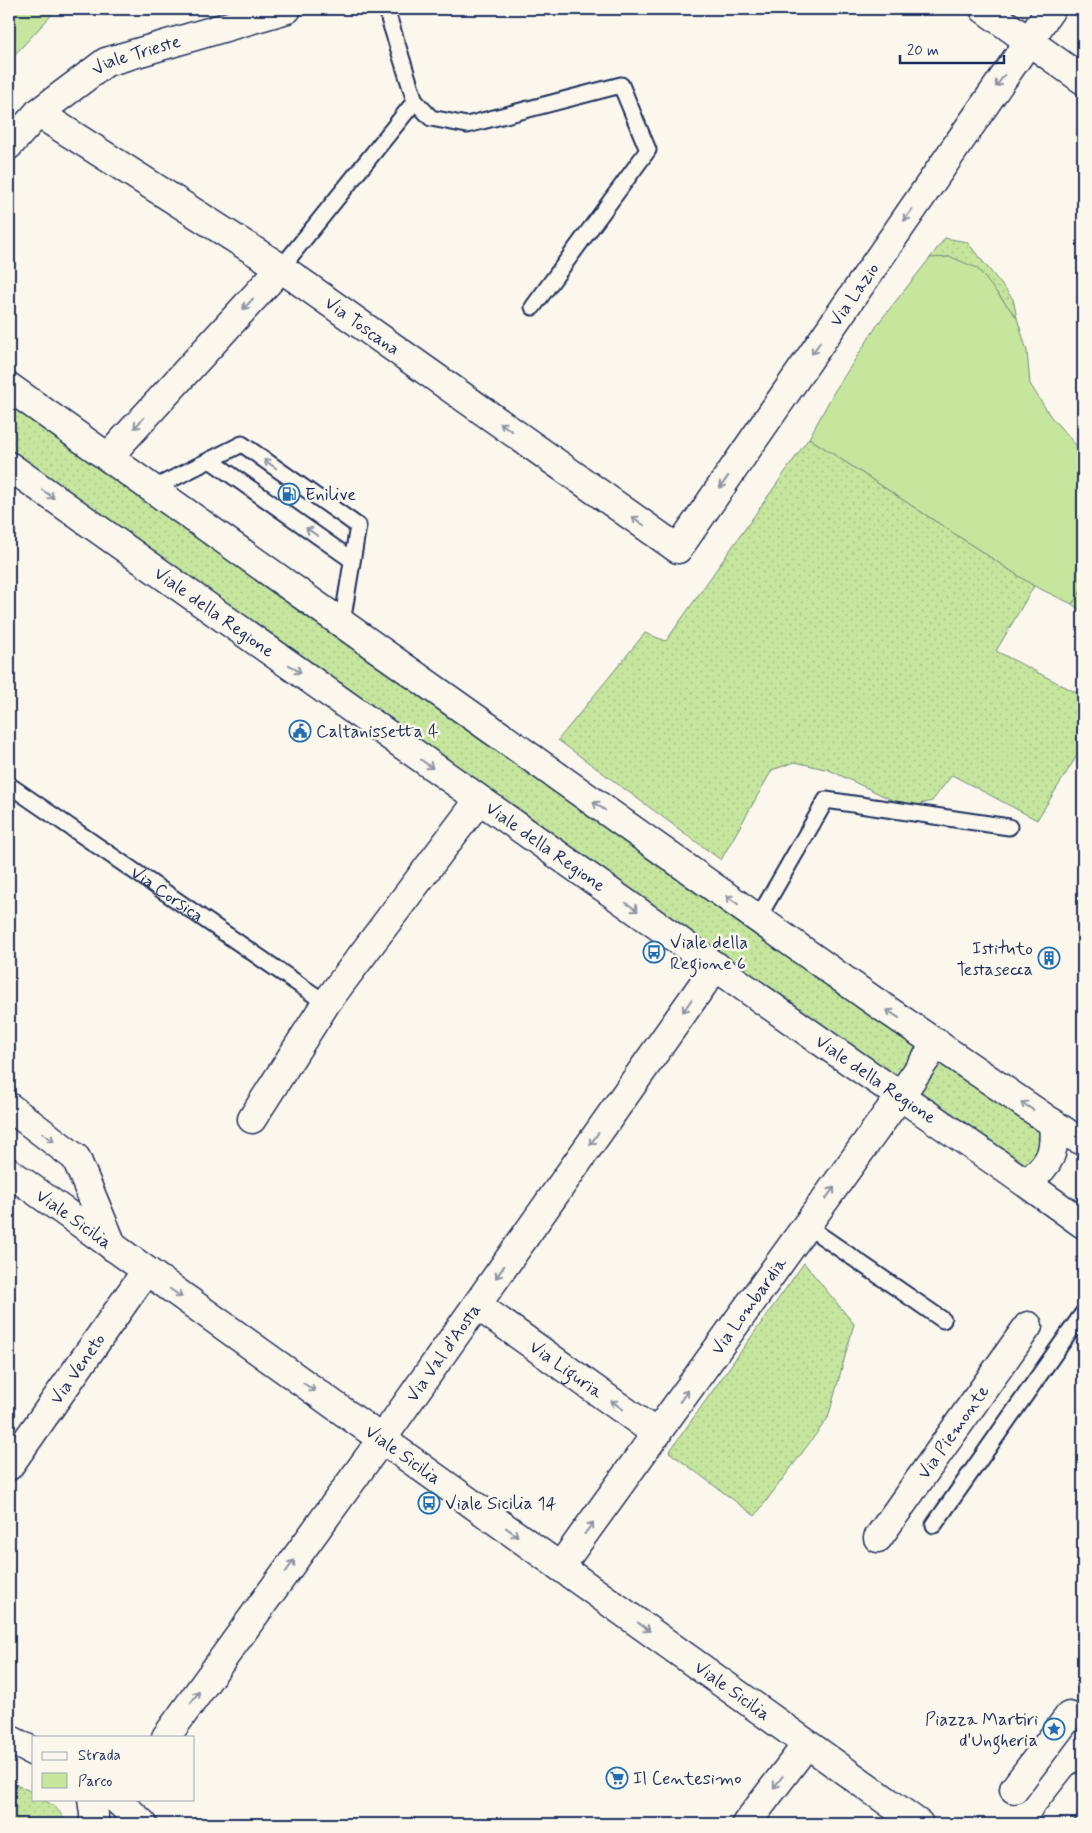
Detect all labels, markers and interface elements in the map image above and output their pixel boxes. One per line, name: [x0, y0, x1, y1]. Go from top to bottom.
street label: Viale Trieste: [87, 30, 184, 82]
scale bar: [900, 32, 1003, 64]
text: 20 m: [907, 41, 939, 61]
one-way arrow: [995, 74, 1005, 88]
one-way arrow: [903, 207, 913, 221]
street label: Via Lazio: [824, 258, 885, 332]
street label: Via Toscana: [319, 291, 404, 361]
one-way arrow: [243, 297, 254, 310]
one-way arrow: [811, 341, 821, 355]
one-way arrow: [133, 417, 144, 430]
one-way arrow: [499, 422, 513, 432]
one-way arrow: [263, 459, 277, 469]
one-way arrow: [719, 475, 729, 489]
fuel station icon: Enilive: [277, 482, 301, 506]
place label: Enilive: [305, 483, 356, 507]
one-way arrow: [41, 489, 55, 499]
one-way arrow: [631, 516, 645, 526]
one-way arrow: [305, 527, 319, 537]
street label: Viale della Regione: [149, 562, 279, 664]
one-way arrow: [288, 664, 302, 674]
public building icon: Caltanissetta 4: [288, 719, 312, 743]
place label: Caltanissetta 4: [316, 720, 438, 744]
one-way arrow: [420, 758, 433, 769]
street label: Viale della Regione: [480, 797, 610, 898]
one-way arrow: [592, 801, 606, 811]
street label: Via Corsica: [125, 861, 208, 928]
one-way arrow: [725, 895, 739, 905]
one-way arrow: [625, 902, 639, 912]
place label: Viale della Regione 6: [670, 931, 748, 978]
place label: Istituto Testasecca: [956, 937, 1033, 982]
bus stop icon: Viale della Regione 6: [642, 940, 666, 964]
building icon: Istituto Testasecca: [1037, 946, 1061, 970]
one-way arrow: [682, 999, 693, 1012]
one-way arrow: [887, 1009, 901, 1019]
street label: Viale della Regione: [810, 1030, 941, 1130]
one-way arrow: [1021, 1100, 1035, 1110]
one-way arrow: [41, 1131, 54, 1142]
one-way arrow: [589, 1132, 599, 1146]
street label: Viale Sicilia: [31, 1184, 116, 1255]
one-way arrow: [825, 1186, 835, 1200]
street label: Via Lombardia: [706, 1253, 793, 1360]
one-way arrow: [495, 1265, 505, 1279]
one-way arrow: [169, 1287, 182, 1298]
street label: Via Val d'Aosta: [401, 1299, 487, 1407]
street label: Via Veneto: [45, 1329, 112, 1410]
street label: Via Liguria: [524, 1335, 608, 1405]
street label: Via Piemonte: [912, 1381, 995, 1484]
one-way arrow: [301, 1382, 315, 1392]
one-way arrow: [679, 1389, 689, 1403]
one-way arrow: [610, 1400, 624, 1410]
street label: Viale Sicilia: [360, 1420, 445, 1491]
bus stop icon: Viale Sicilia 14: [417, 1491, 441, 1515]
place label: Viale Sicilia 14: [445, 1492, 557, 1516]
one-way arrow: [584, 1521, 594, 1535]
one-way arrow: [505, 1527, 519, 1537]
one-way arrow: [285, 1559, 295, 1573]
one-way arrow: [637, 1622, 651, 1632]
street label: Viale Sicilia: [689, 1656, 775, 1726]
one-way arrow: [190, 1690, 200, 1704]
place label: Piazza Martiri d'Ungheria: [925, 1708, 1038, 1755]
place icon: Piazza Martiri d'Ungheria: [1042, 1717, 1066, 1741]
legend: [32, 1736, 195, 1800]
text: Strada: [78, 1746, 121, 1766]
supermarket icon: Il Centesimo: [605, 1766, 629, 1790]
place label: Il Centesimo: [633, 1767, 742, 1791]
text: Parco: [78, 1772, 112, 1792]
one-way arrow: [772, 1776, 783, 1789]

